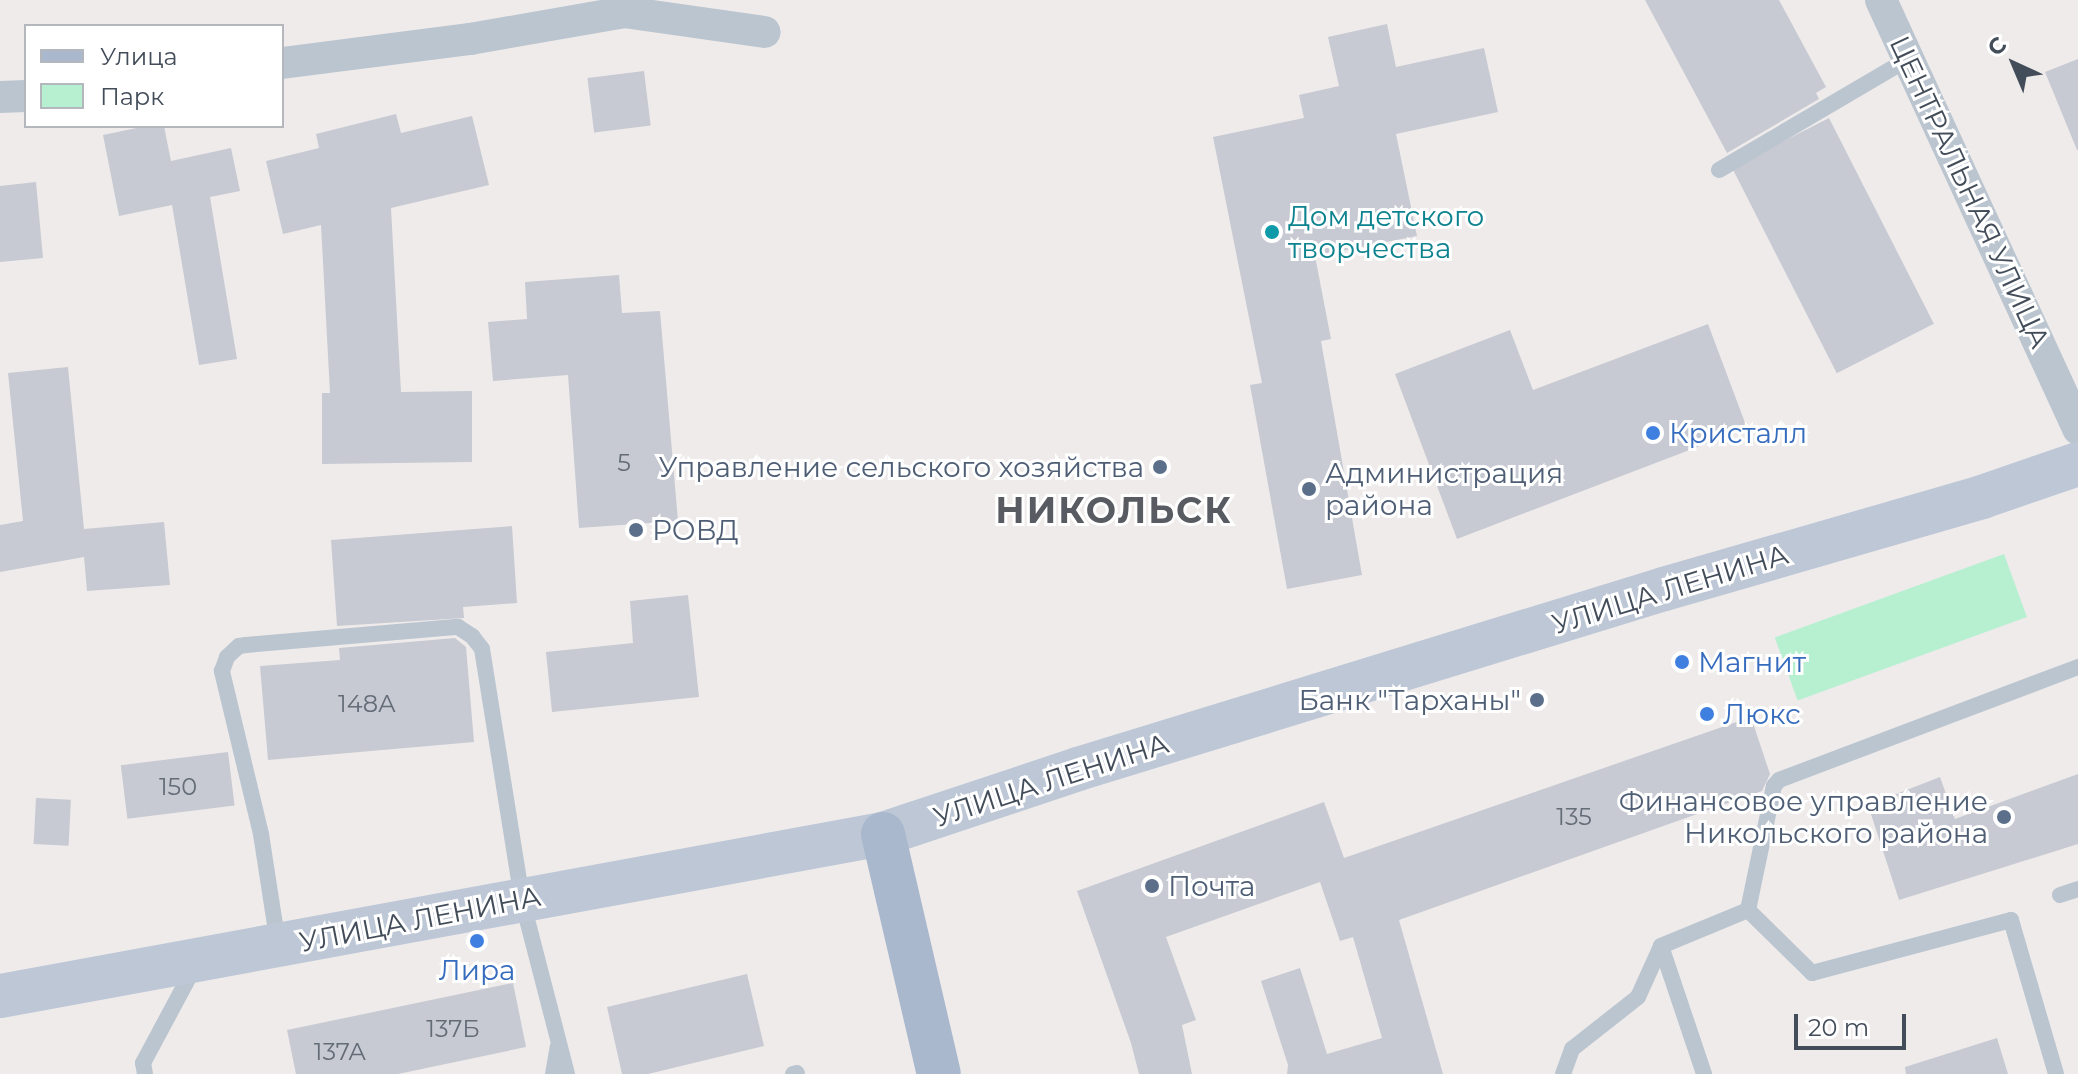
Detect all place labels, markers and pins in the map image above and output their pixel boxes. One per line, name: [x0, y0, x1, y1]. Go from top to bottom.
place label: Дом детского творчества: [1288, 199, 1484, 265]
marker: Дом детского творчества: [1263, 223, 1281, 241]
place label: Кристалл: [1669, 416, 1807, 450]
marker: Кристалл: [1644, 424, 1662, 442]
place label: Управление сельского хозяйства: [658, 450, 1144, 484]
place label: Администрация района: [1325, 456, 1563, 522]
marker: Управление сельского хозяйства: [1151, 458, 1169, 476]
marker: Администрация района: [1300, 480, 1318, 498]
place label: РОВД: [652, 513, 739, 547]
marker: РОВД: [627, 521, 645, 539]
place label: Магнит: [1698, 645, 1806, 679]
marker: Магнит: [1673, 653, 1691, 671]
place label: Банк "Тарханы": [1298, 683, 1521, 717]
marker: Банк "Тарханы": [1528, 691, 1546, 709]
place label: Люкс: [1723, 697, 1801, 731]
marker: Люкс: [1698, 705, 1716, 723]
place label: Финансовое управление Никольского района: [1619, 784, 1988, 850]
marker: Финансовое управление Никольского района: [1995, 808, 2013, 826]
place label: Почта: [1168, 869, 1255, 903]
marker: Почта: [1143, 877, 1161, 895]
marker: Лира: [468, 932, 486, 950]
place label: Лира: [439, 953, 515, 987]

